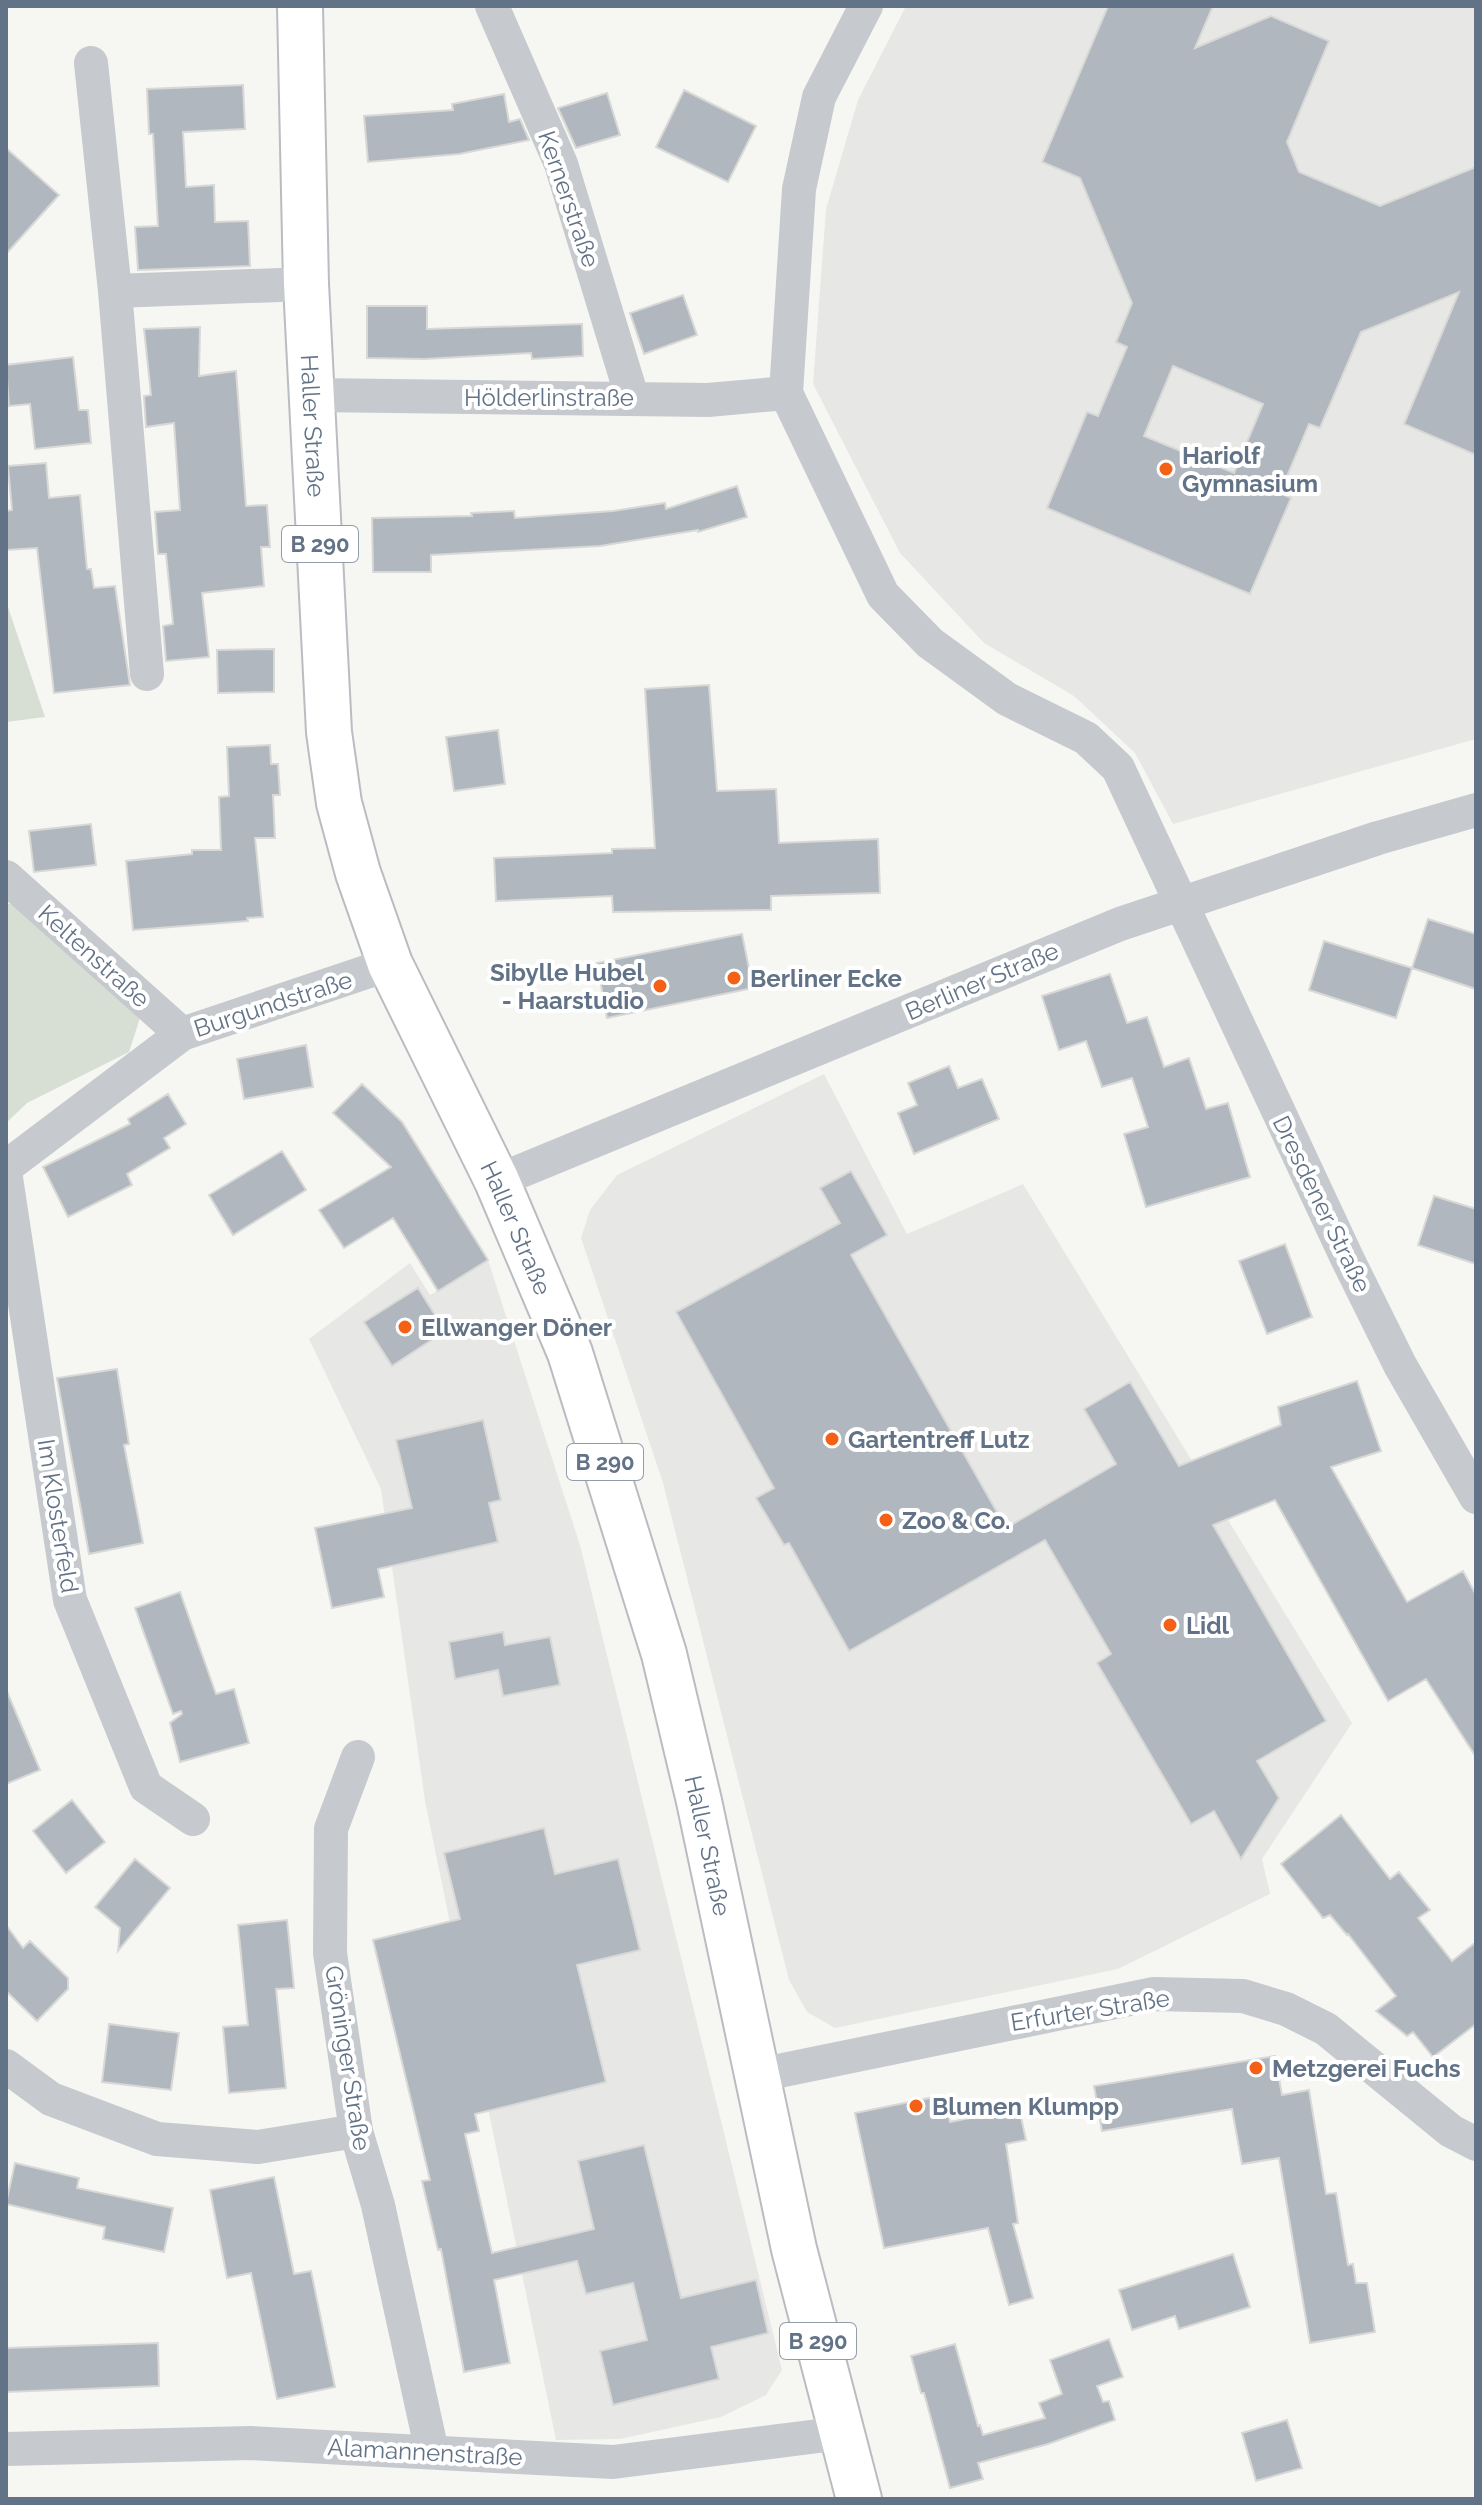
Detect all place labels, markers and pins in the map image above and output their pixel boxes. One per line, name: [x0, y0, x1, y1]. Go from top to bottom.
place label: Hariolf Gymnasium: [1182, 441, 1318, 498]
marker: Hariolf Gymnasium: [1157, 460, 1175, 478]
place label: Sibylle Hubel - Haarstudio: [490, 958, 644, 1015]
place label: Berliner Ecke: [750, 964, 902, 993]
marker: Berliner Ecke: [725, 969, 743, 987]
marker: Sibylle Hubel - Haarstudio: [651, 977, 669, 995]
place label: Ellwanger Döner: [421, 1313, 612, 1342]
marker: Ellwanger Döner: [396, 1318, 414, 1336]
place label: Gartentreff Lutz: [848, 1425, 1030, 1454]
marker: Gartentreff Lutz: [823, 1430, 841, 1448]
place label: Zoo & Co.: [902, 1506, 1011, 1535]
marker: Zoo & Co.: [877, 1511, 895, 1529]
place label: Lidl: [1186, 1611, 1230, 1640]
marker: Lidl: [1161, 1616, 1179, 1634]
place label: Metzgerei Fuchs: [1272, 2054, 1461, 2083]
marker: Metzgerei Fuchs: [1247, 2059, 1265, 2077]
place label: Blumen Klumpp: [932, 2092, 1119, 2121]
marker: Blumen Klumpp: [907, 2097, 925, 2115]

